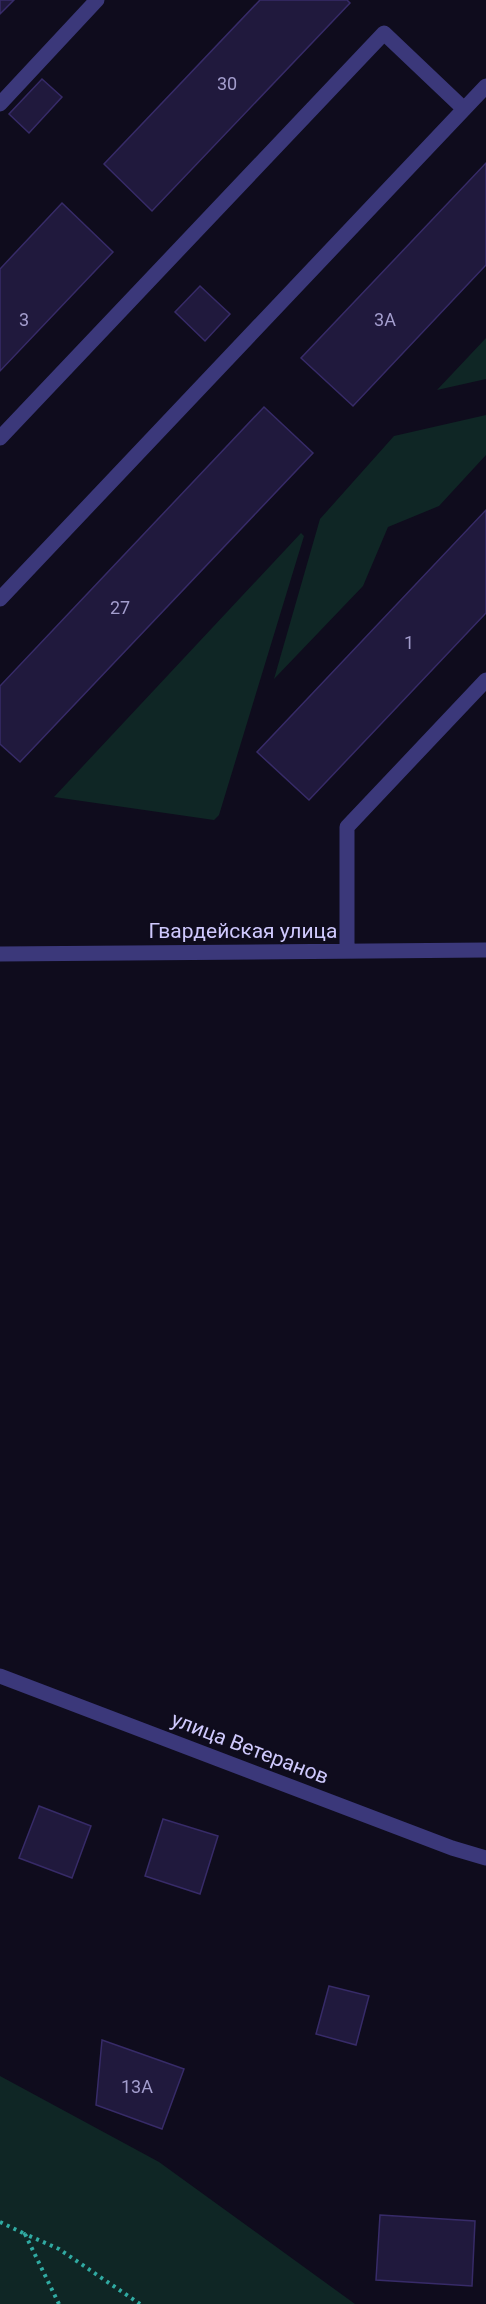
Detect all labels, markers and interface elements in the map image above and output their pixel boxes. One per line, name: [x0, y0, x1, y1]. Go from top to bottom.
house number: 30: [217, 73, 237, 94]
house number: 3: [19, 309, 29, 330]
house number: 3А: [374, 309, 396, 330]
house number: 27: [110, 597, 130, 618]
house number: 1: [404, 632, 414, 653]
street label: Гвардейская улица: [149, 919, 337, 943]
street label: улица Ветеранов: [168, 1707, 332, 1789]
house number: 13А: [121, 2076, 153, 2097]

